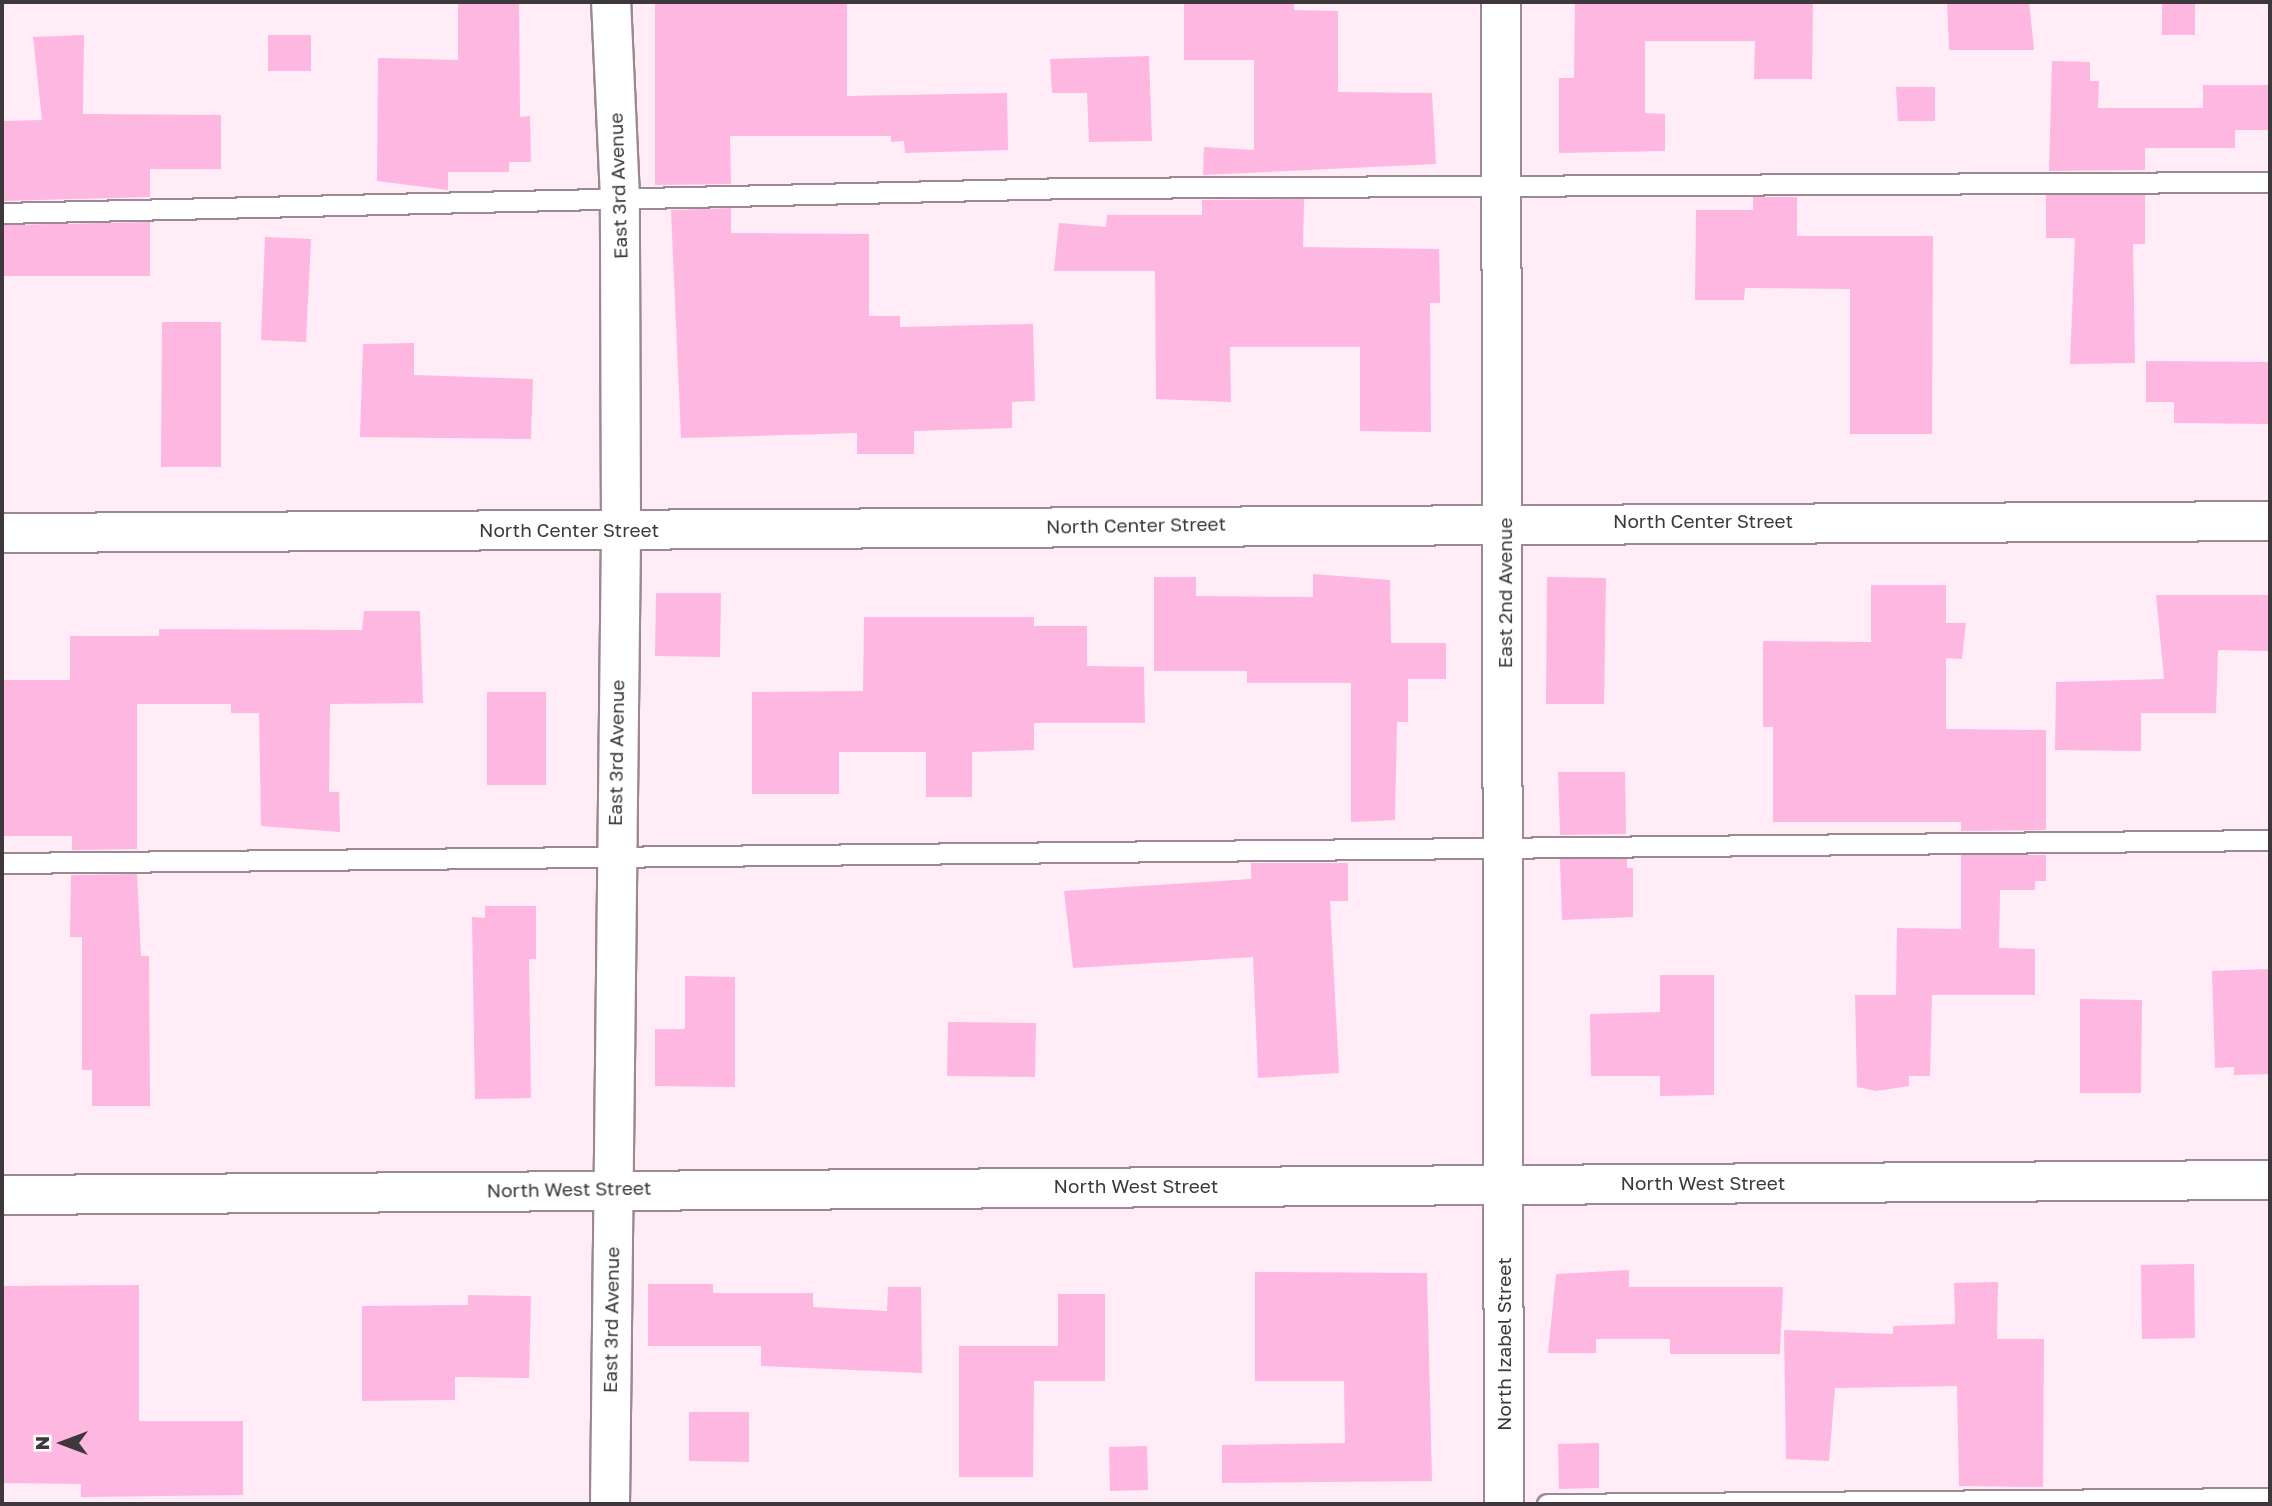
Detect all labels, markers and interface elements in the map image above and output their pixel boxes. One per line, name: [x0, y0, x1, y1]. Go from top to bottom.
street label: East 3rd Avenue: [604, 112, 632, 260]
street label: North Center Street: [1613, 510, 1793, 532]
street label: North Center Street: [1046, 512, 1226, 538]
street label: East 2nd Avenue: [1494, 518, 1516, 668]
street label: North Center Street: [479, 519, 659, 541]
street label: East 3rd Avenue: [603, 680, 629, 826]
street label: North West Street: [1621, 1172, 1785, 1194]
street label: North West Street: [1054, 1175, 1218, 1197]
street label: North West Street: [486, 1176, 652, 1202]
street label: East 3rd Avenue: [598, 1247, 624, 1393]
street label: North Izabel Street: [1493, 1257, 1515, 1431]
north arrow: [28, 1408, 98, 1478]
text: N: [30, 1436, 53, 1450]

